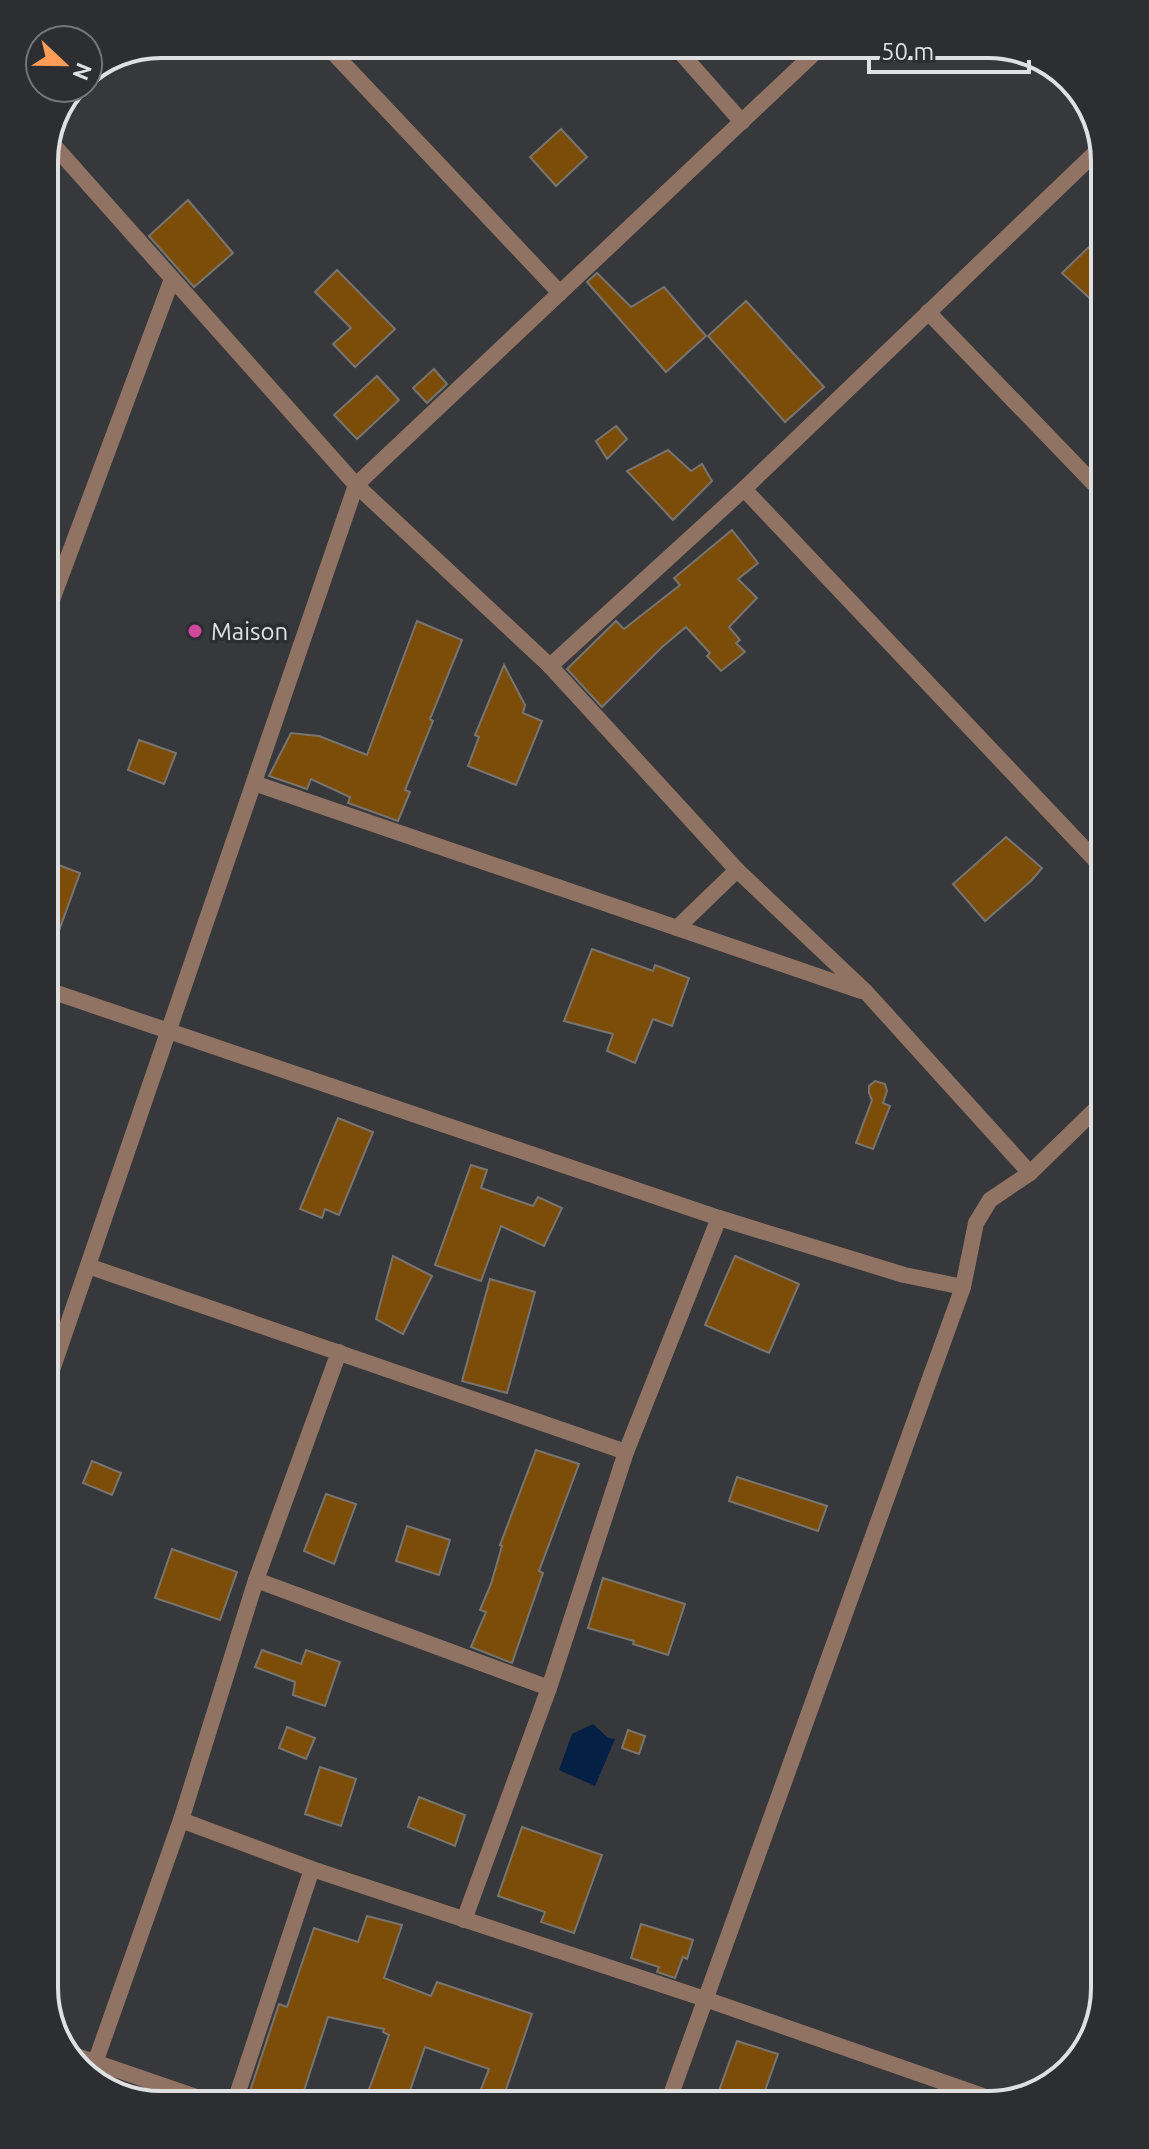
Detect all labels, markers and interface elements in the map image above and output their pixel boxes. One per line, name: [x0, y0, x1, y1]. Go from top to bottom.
north arrow: [24, 24, 104, 104]
scale bar: [869, 24, 1029, 74]
text: 50 m: [881, 38, 934, 65]
text: N: [68, 59, 98, 84]
place label: Maison: [211, 618, 288, 645]
marker: Maison: [186, 622, 204, 640]

